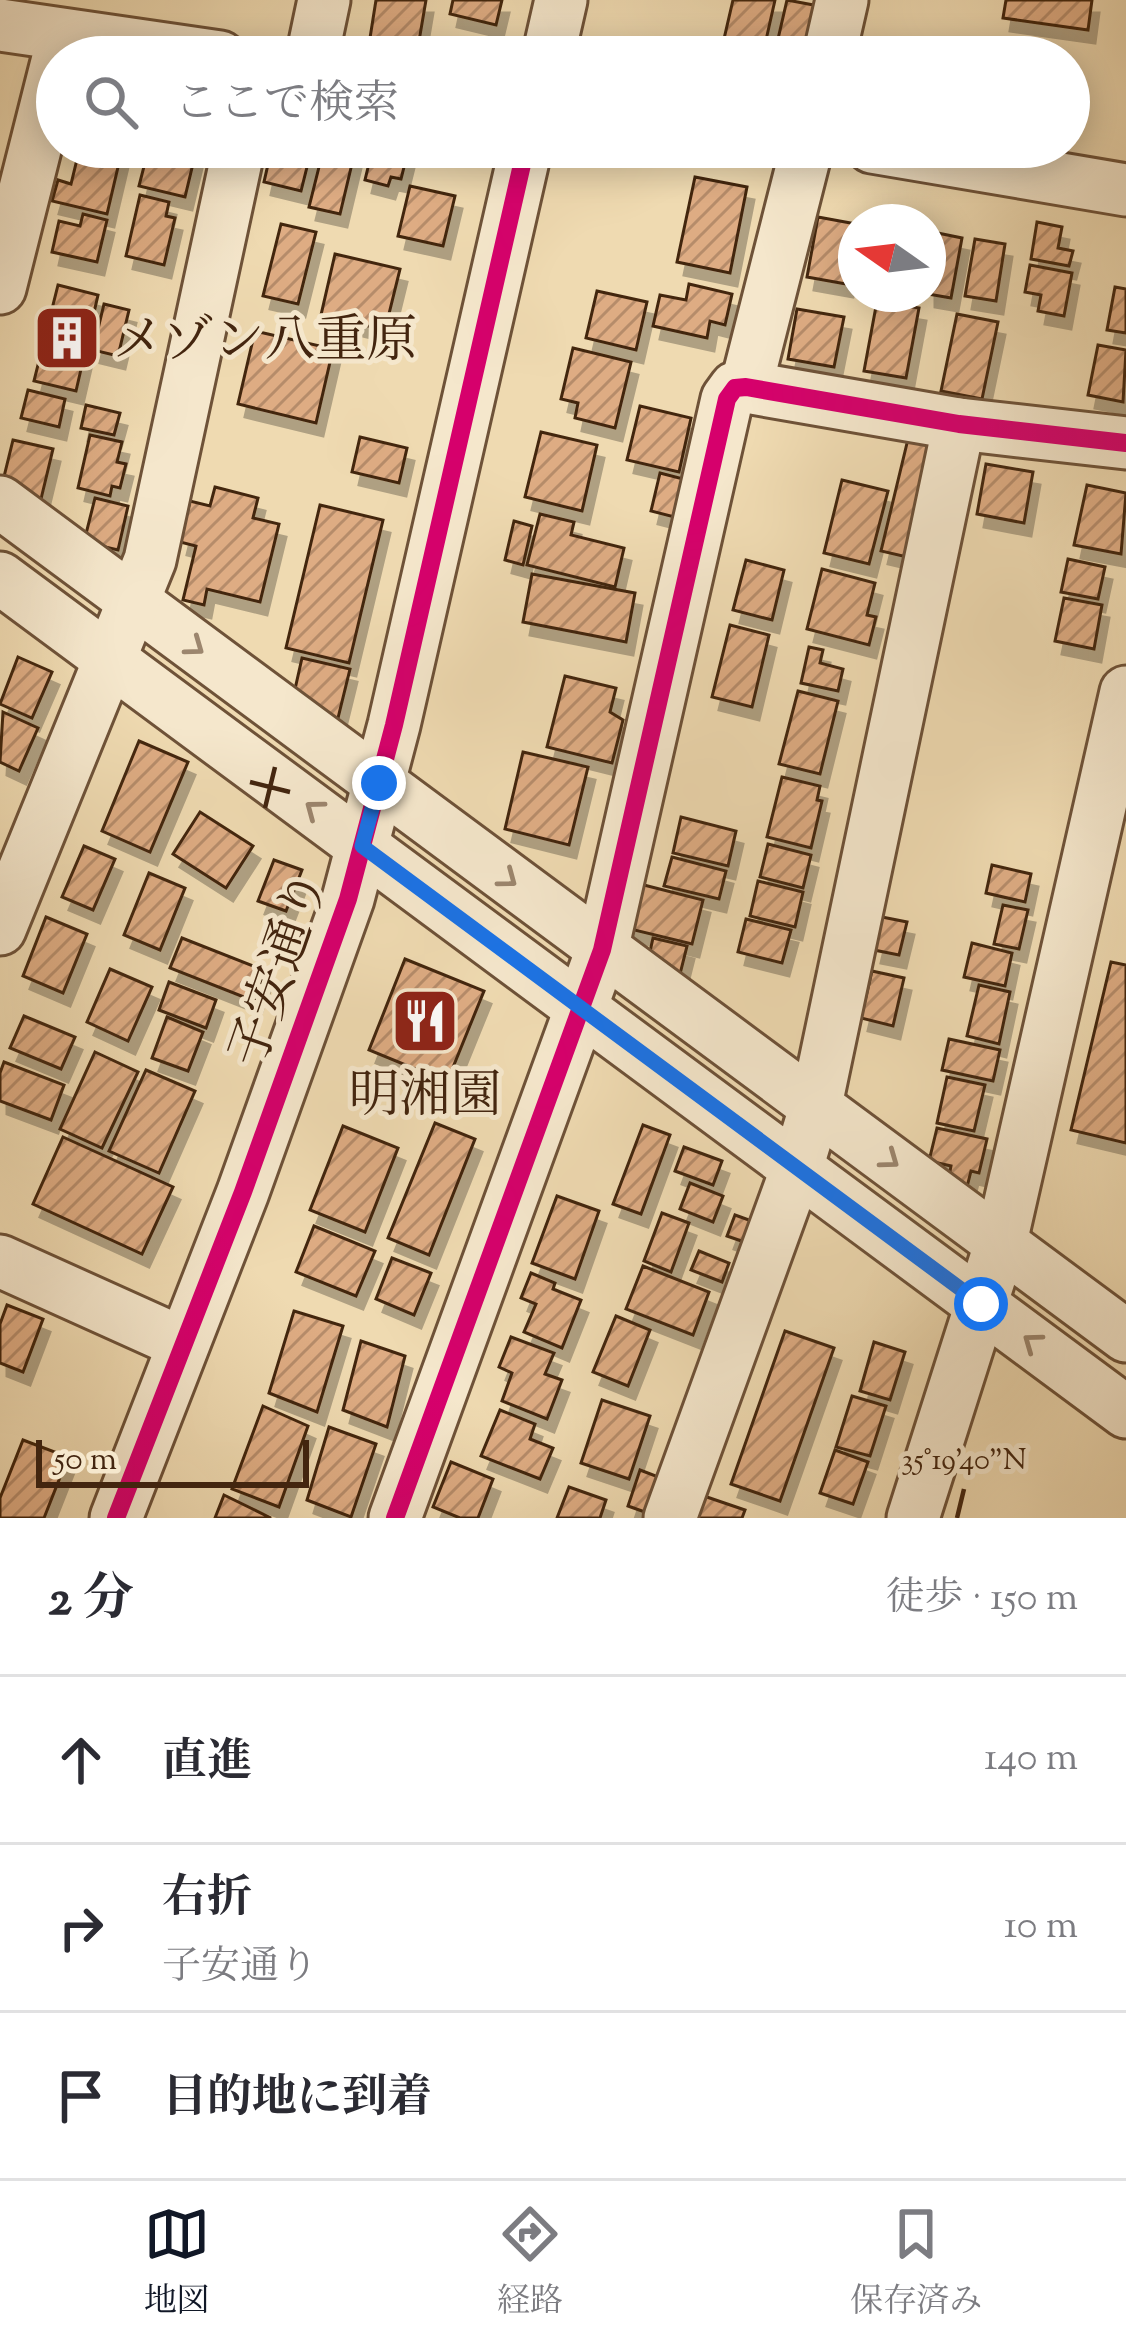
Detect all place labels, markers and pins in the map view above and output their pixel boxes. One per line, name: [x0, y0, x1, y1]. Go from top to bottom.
building icon: メゾン八重原: [32, 303, 102, 373]
place label: メゾン八重原: [113, 307, 417, 380]
restaurant icon: 明湘園: [390, 986, 460, 1056]
place label: 明湘園: [348, 1062, 502, 1135]

